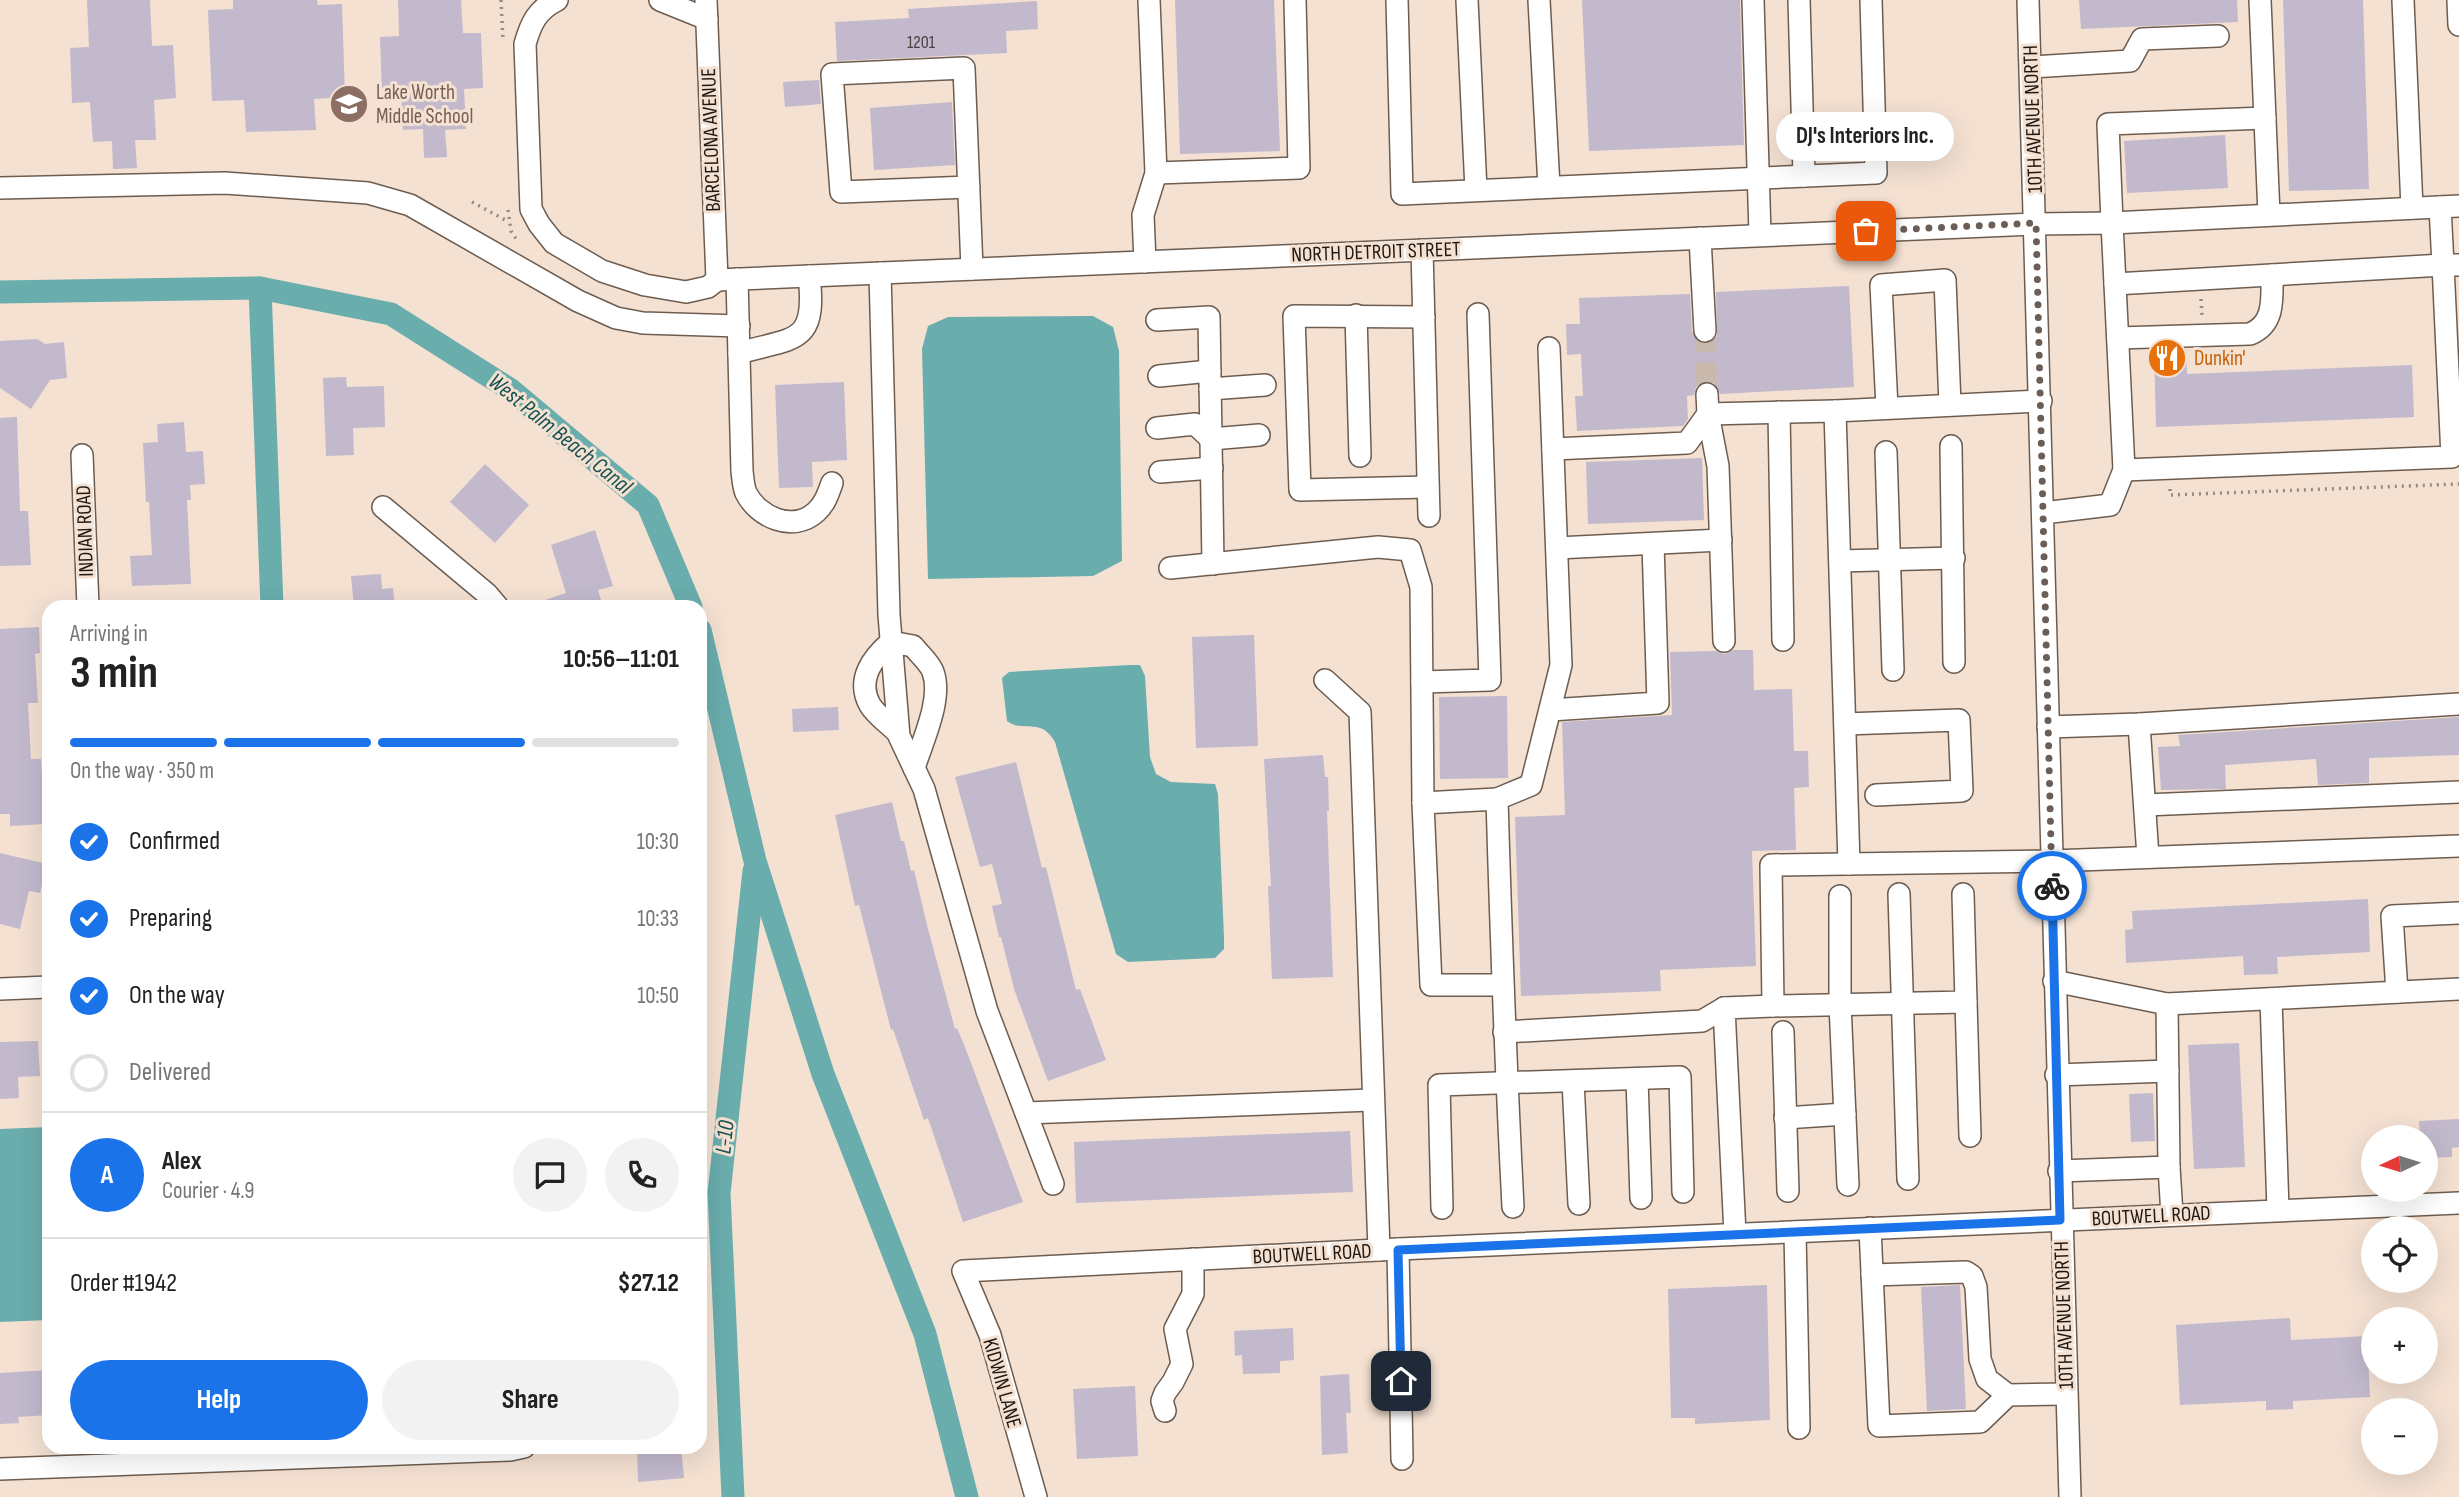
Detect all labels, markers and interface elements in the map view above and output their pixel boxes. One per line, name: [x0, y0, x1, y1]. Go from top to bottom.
house number: 1201: [907, 32, 936, 53]
street label: 10TH AVENUE NORTH: [2018, 45, 2048, 193]
street label: BARCELONA AVENUE: [696, 68, 726, 212]
place label: Lake Worth Middle School: [376, 80, 473, 129]
school or university icon: Lake Worth Middle School: [328, 83, 370, 125]
callout: DJ's Interiors Inc.: [1777, 112, 1955, 161]
text: DJ's Interiors Inc.: [1796, 122, 1934, 150]
pin: [1836, 201, 1896, 261]
icon: bag: [1847, 212, 1885, 250]
street label: NORTH DETROIT STREET: [1291, 237, 1462, 267]
restaurant icon: Dunkin': [2146, 337, 2188, 379]
place label: Dunkin': [2194, 346, 2246, 371]
water label: West Palm Beach Canal: [483, 368, 638, 501]
street label: INDIAN ROAD: [71, 485, 99, 577]
text: Arriving in: [70, 620, 148, 648]
text: 10:56–11:01: [563, 644, 679, 675]
text: 3 min: [70, 646, 158, 701]
text: On the way · 350 m: [70, 757, 214, 785]
icon: check: [70, 823, 108, 861]
text: Confirmed: [129, 826, 220, 857]
text: 10:30: [637, 828, 679, 856]
courier: [2017, 851, 2087, 921]
icon: bike: [2033, 867, 2071, 905]
icon: check: [70, 900, 108, 938]
text: Preparing: [129, 903, 212, 934]
text: 10:33: [637, 905, 679, 933]
icon: check: [70, 977, 108, 1015]
text: On the way: [129, 980, 225, 1011]
text: 10:50: [637, 982, 679, 1010]
text: Delivered: [129, 1057, 211, 1088]
water label: L-10: [709, 1118, 741, 1155]
north arrow: [2361, 1125, 2438, 1202]
map controls: [2361, 1125, 2438, 1475]
button: chat: [513, 1138, 587, 1212]
button: phone: [605, 1138, 679, 1212]
text: Alex: [162, 1146, 202, 1177]
text: A: [101, 1160, 113, 1191]
text: Courier · 4.9: [162, 1177, 254, 1205]
street label: BOUTWELL ROAD: [2091, 1200, 2211, 1232]
button: locate: [2361, 1216, 2438, 1293]
street label: BOUTWELL ROAD: [1252, 1238, 1372, 1270]
street label: 10TH AVENUE NORTH: [2049, 1241, 2079, 1389]
text: Order #1942: [70, 1268, 177, 1299]
text: $27.12: [617, 1268, 679, 1299]
button: +: [2361, 1307, 2438, 1384]
street label: KIDWIN LANE: [977, 1335, 1027, 1431]
pin: [1371, 1351, 1431, 1411]
button: Help: [70, 1360, 368, 1440]
button: Share: [382, 1360, 679, 1440]
icon: home: [1382, 1362, 1420, 1400]
button: −: [2361, 1398, 2438, 1475]

